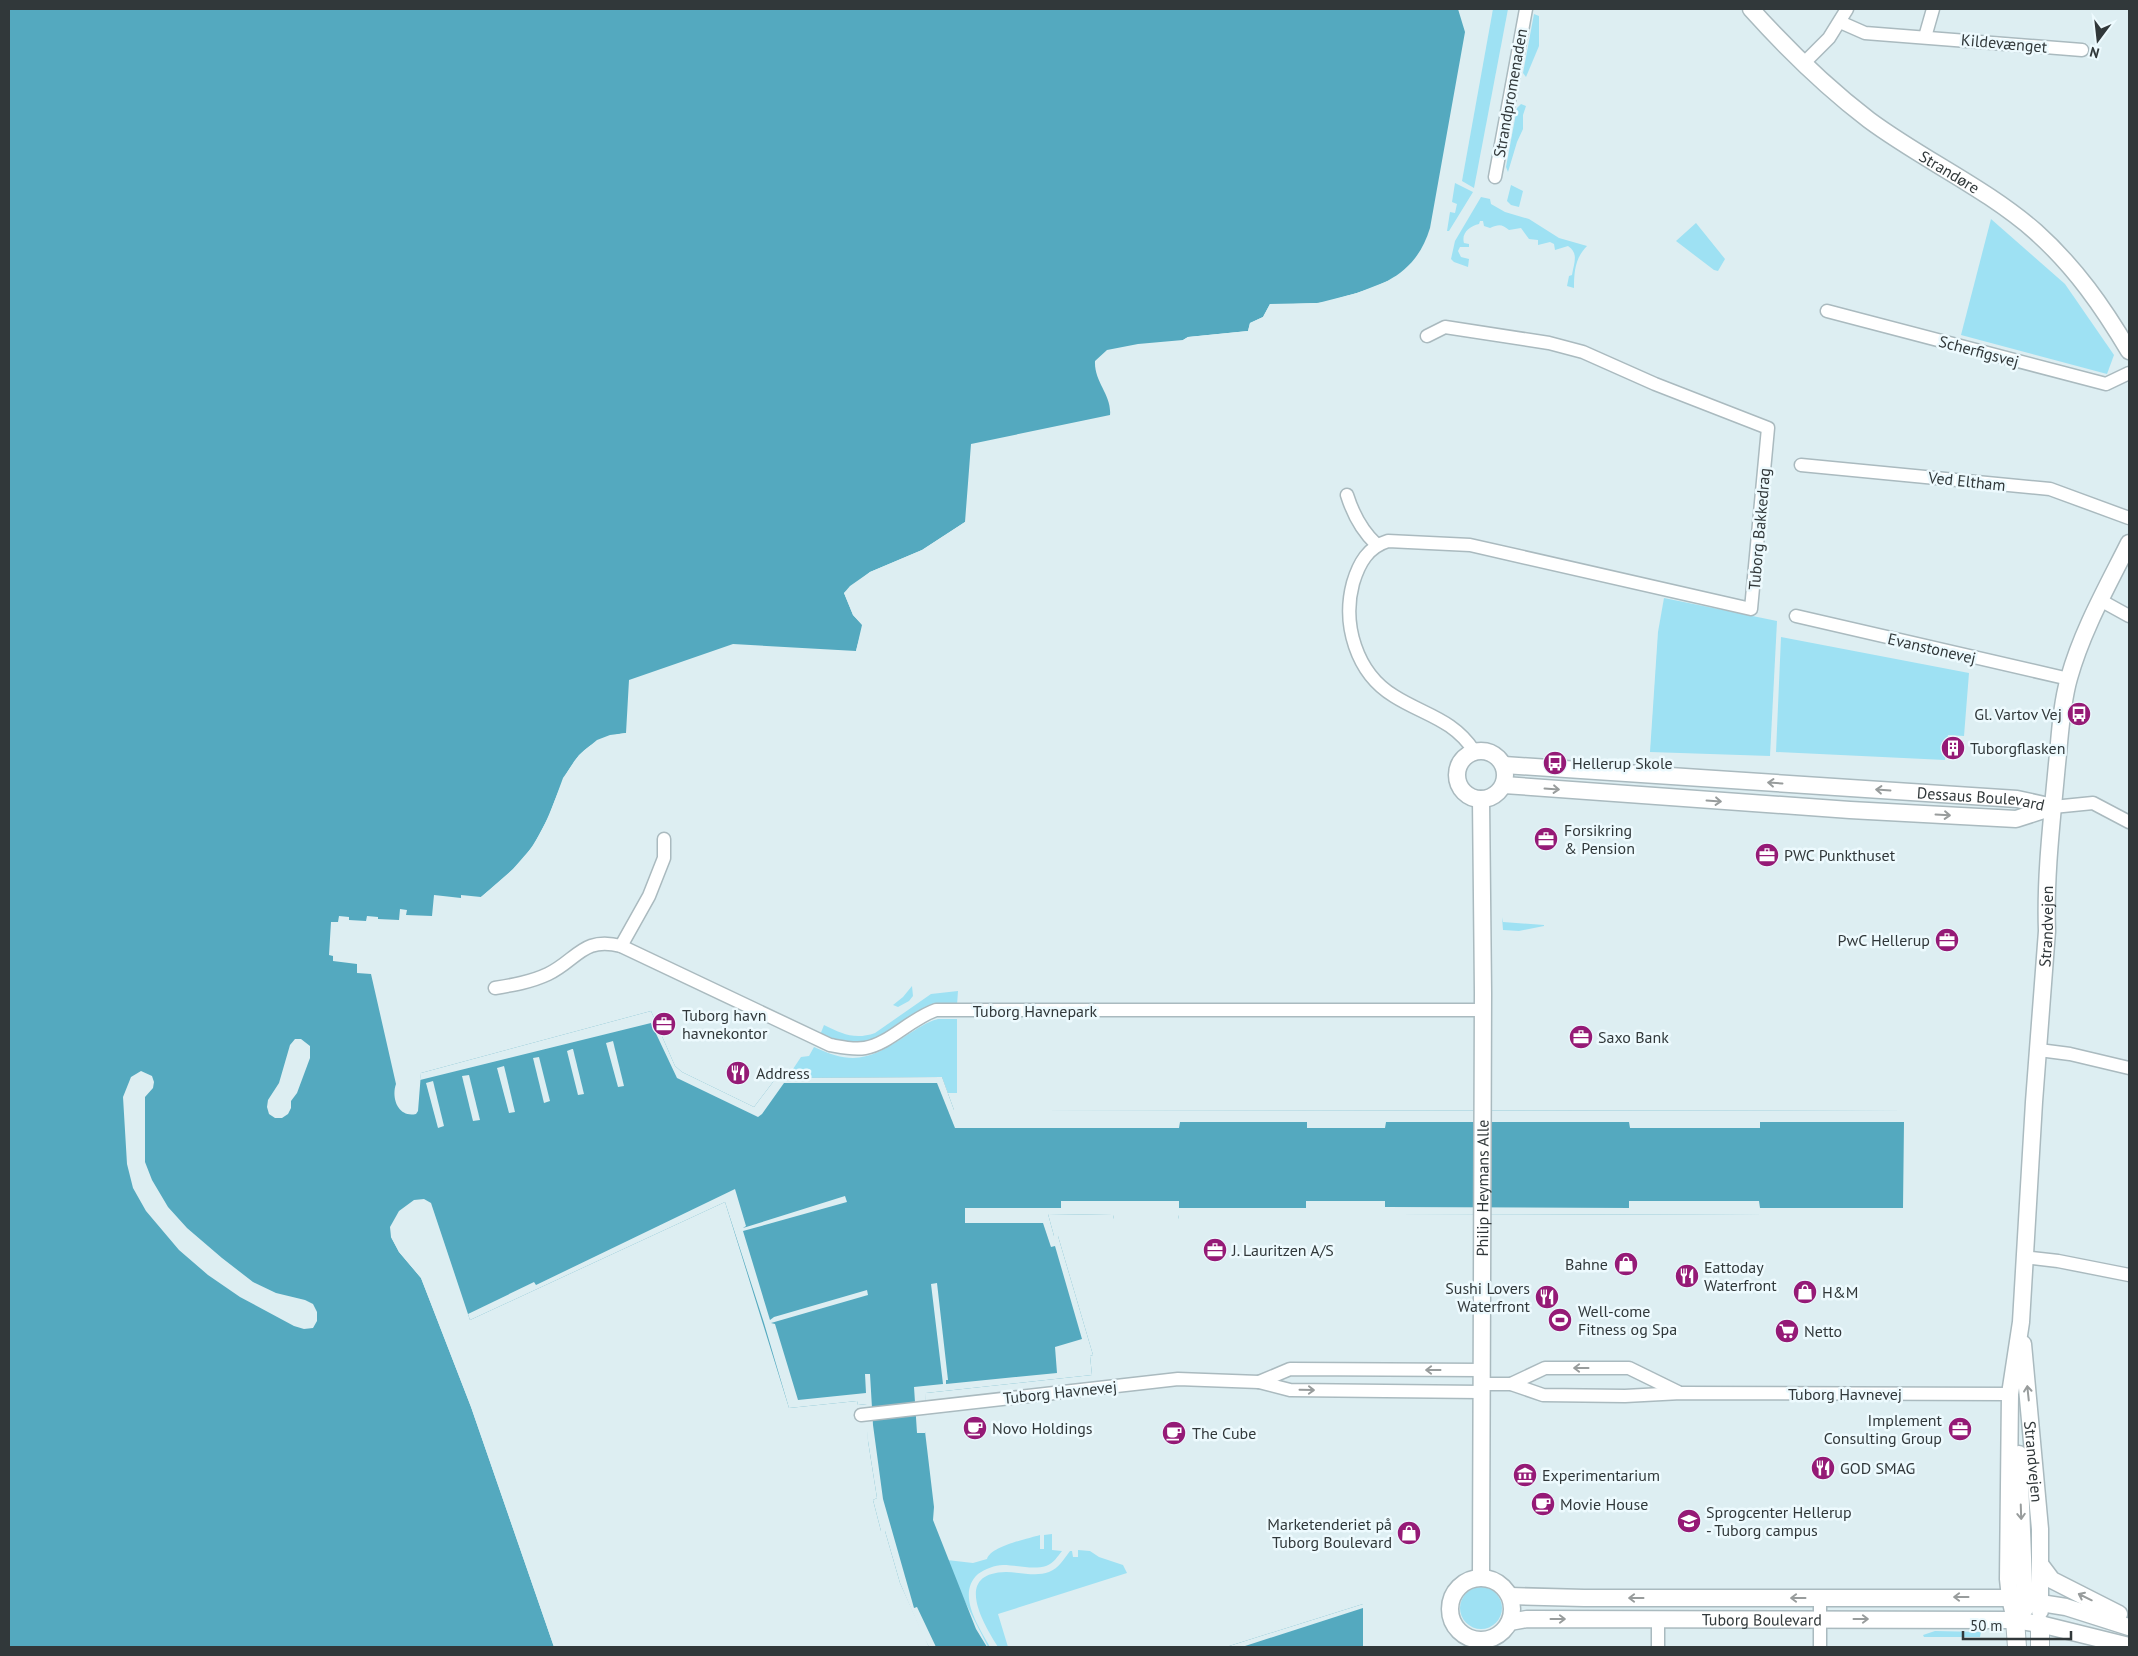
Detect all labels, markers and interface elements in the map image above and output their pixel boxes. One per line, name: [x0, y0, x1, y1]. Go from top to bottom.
north arrow: [2073, 15, 2123, 65]
street label: Strandpromenaden: [1489, 27, 1531, 159]
street label: Kildevænget: [1960, 29, 2049, 57]
text: N: [2088, 43, 2101, 62]
street label: Strandøre: [1916, 146, 1983, 198]
street label: Scherfigsvej: [1937, 331, 2021, 371]
street label: Tuborg Bakkedrag: [1744, 467, 1774, 591]
street label: Ved Eltham: [1926, 467, 2007, 495]
street label: Evanstonevej: [1886, 628, 1978, 668]
bus stop icon: Gl. Vartov Vej: [2066, 701, 2092, 727]
place label: Gl. Vartov Vej: [1974, 704, 2062, 724]
building icon: Tuborgflasken: [1940, 735, 1966, 761]
place label: Tuborgflasken: [1970, 738, 2065, 758]
bus stop icon: Hellerup Skole: [1542, 750, 1568, 776]
place label: Hellerup Skole: [1572, 753, 1673, 773]
one-way arrow: [1768, 778, 1784, 787]
street label: Dessaus Boulevard: [1916, 782, 2047, 815]
one-way arrow: [1544, 784, 1560, 794]
one-way arrow: [1875, 785, 1891, 795]
one-way arrow: [1706, 796, 1722, 805]
one-way arrow: [1934, 810, 1951, 820]
place label: Forsikring & Pension: [1564, 820, 1635, 858]
office icon: Forsikring & Pension: [1533, 826, 1559, 852]
office icon: PWC Punkthuset: [1754, 842, 1780, 868]
place label: PWC Punkthuset: [1784, 845, 1896, 865]
street label: Strandvejen: [2034, 885, 2057, 968]
office icon: PwC Hellerup: [1934, 927, 1960, 953]
place label: PwC Hellerup: [1837, 930, 1930, 950]
street label: Tuborg Havnepark: [973, 1001, 1097, 1021]
place label: Tuborg havn havnekontor: [682, 1005, 768, 1043]
office icon: Tuborg havn havnekontor: [651, 1011, 677, 1037]
office icon: Saxo Bank: [1568, 1024, 1594, 1050]
place label: Saxo Bank: [1598, 1027, 1669, 1047]
restaurant icon: Address: [725, 1060, 751, 1086]
place label: Address: [756, 1063, 810, 1083]
street label: Philip Heymans Alle: [1472, 1119, 1493, 1257]
office icon: J. Lauritzen A/S: [1202, 1237, 1228, 1263]
place label: J. Lauritzen A/S: [1231, 1240, 1334, 1260]
shop icon: Bahne: [1613, 1251, 1639, 1277]
place label: Bahne: [1565, 1254, 1608, 1274]
place label: Eattoday Waterfront: [1704, 1257, 1777, 1295]
restaurant icon: Eattoday Waterfront: [1674, 1263, 1700, 1289]
place label: Sushi Lovers Waterfront: [1445, 1278, 1531, 1316]
shop icon: H&M: [1792, 1279, 1818, 1305]
place label: H&M: [1822, 1282, 1858, 1302]
restaurant icon: Sushi Lovers Waterfront: [1534, 1284, 1560, 1310]
place label: Well-come Fitness og Spa: [1578, 1301, 1677, 1339]
sports icon: Well-come Fitness og Spa: [1547, 1307, 1573, 1333]
supermarket icon: Netto: [1774, 1318, 1800, 1344]
place label: Netto: [1804, 1321, 1842, 1341]
one-way arrow: [1573, 1363, 1589, 1373]
one-way arrow: [1425, 1365, 1442, 1375]
street label: Tuborg Havnevej: [1002, 1376, 1118, 1408]
street label: Tuborg Havnevej: [1788, 1384, 1902, 1404]
one-way arrow: [1298, 1385, 1314, 1395]
one-way arrow: [2023, 1385, 2033, 1401]
place label: Implement Consulting Group: [1824, 1410, 1943, 1448]
cafe icon: Novo Holdings: [962, 1415, 988, 1441]
office icon: Implement Consulting Group: [1947, 1416, 1973, 1442]
place label: Novo Holdings: [992, 1418, 1093, 1438]
cafe icon: The Cube: [1161, 1420, 1187, 1446]
street label: Strandvejen: [2020, 1420, 2047, 1503]
place label: The Cube: [1192, 1423, 1256, 1443]
restaurant icon: GOD SMAG: [1810, 1455, 1836, 1481]
place label: GOD SMAG: [1840, 1458, 1915, 1478]
museum icon: Experimentarium: [1512, 1462, 1538, 1488]
place label: Experimentarium: [1542, 1465, 1660, 1485]
cafe icon: Movie House: [1530, 1491, 1556, 1517]
place label: Movie House: [1560, 1494, 1648, 1514]
place label: Sprogcenter Hellerup - Tuborg campus: [1706, 1502, 1852, 1540]
one-way arrow: [2016, 1504, 2026, 1520]
school or university icon: Sprogcenter Hellerup - Tuborg campus: [1676, 1508, 1702, 1534]
place label: Marketenderiet på Tuborg Boulevard: [1267, 1514, 1392, 1552]
shop icon: Marketenderiet på Tuborg Boulevard: [1396, 1520, 1422, 1546]
one-way arrow: [1953, 1592, 1970, 1602]
one-way arrow: [2078, 1592, 2093, 1602]
one-way arrow: [1628, 1593, 1644, 1603]
one-way arrow: [1791, 1594, 1807, 1603]
scale bar: [1963, 1608, 2070, 1640]
street label: Tuborg Boulevard: [1702, 1609, 1822, 1630]
one-way arrow: [1550, 1614, 1566, 1624]
one-way arrow: [1852, 1614, 1869, 1624]
text: 50 m: [1970, 1616, 2003, 1635]

